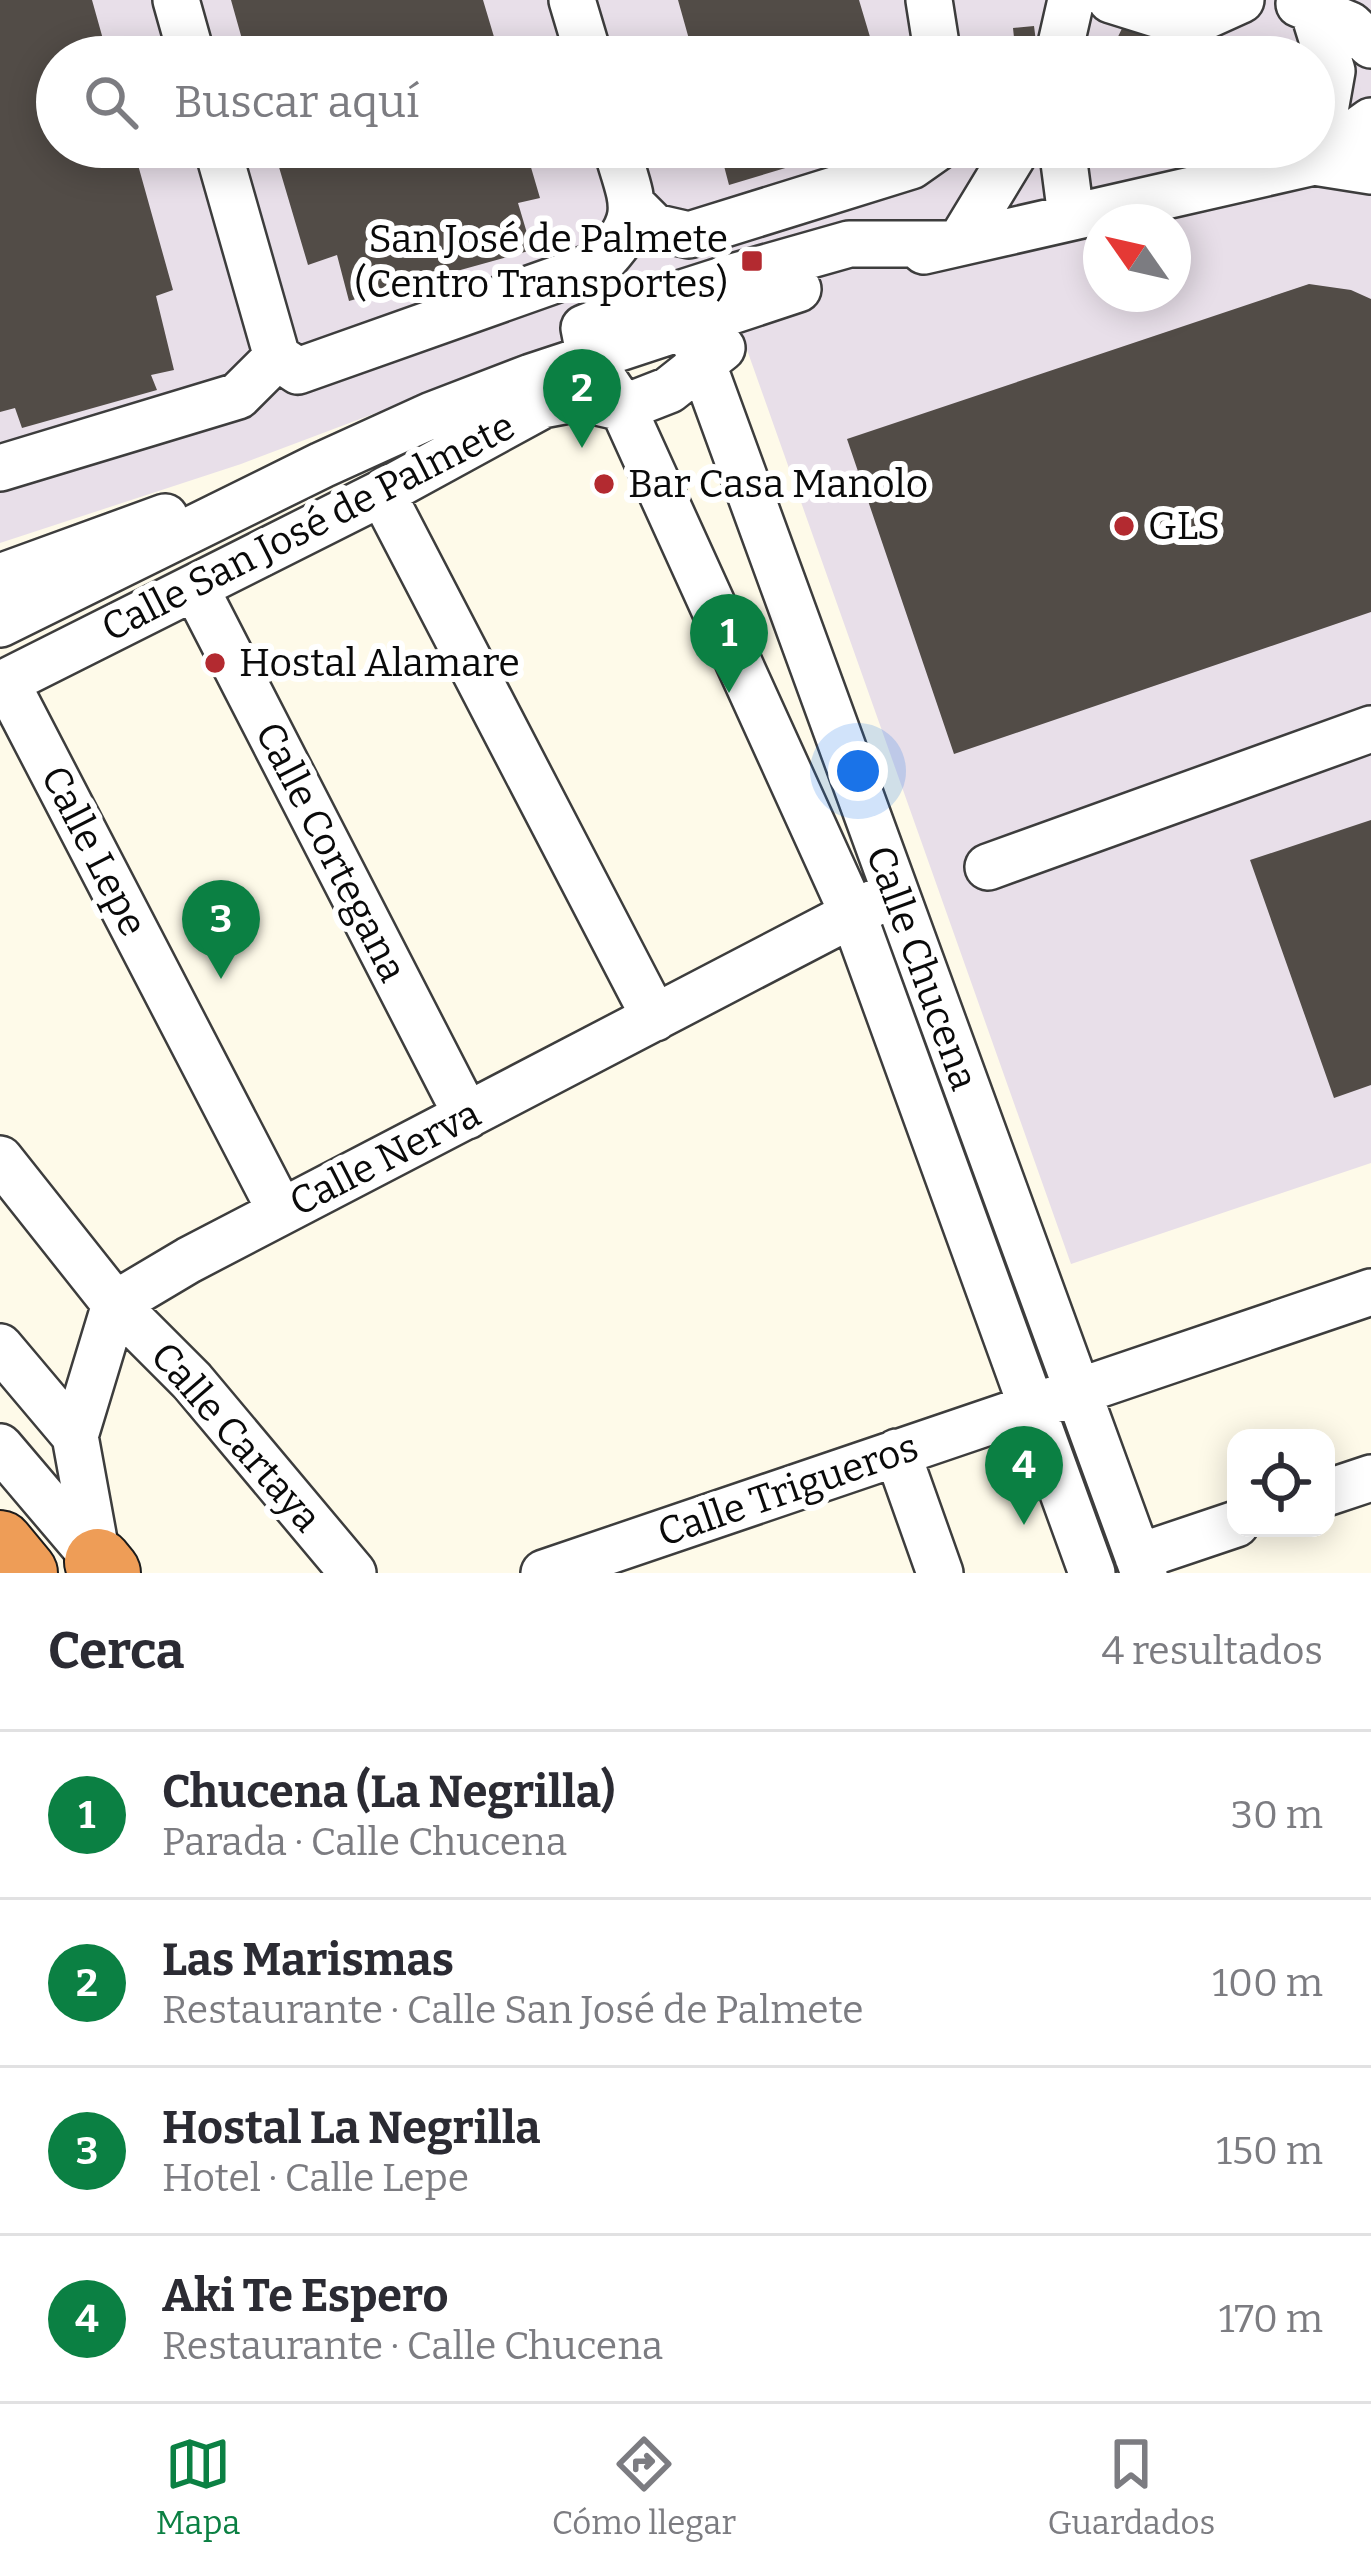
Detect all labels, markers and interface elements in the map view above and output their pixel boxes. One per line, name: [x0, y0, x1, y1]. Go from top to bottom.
search box: [36, 36, 1335, 168]
icon: search: [78, 69, 144, 135]
text: Buscar aquí: [174, 75, 419, 129]
north arrow: [1083, 204, 1191, 312]
place label: San José de Palmete (Centro Transportes): [354, 216, 728, 307]
marker: San José de Palmete (Centro Transportes): [739, 248, 765, 274]
pin: 2: [543, 349, 621, 448]
street label: Calle San José de Palmete: [94, 403, 522, 651]
place label: Bar Casa Manolo: [628, 461, 928, 507]
marker: Bar Casa Manolo: [591, 471, 617, 497]
place label: GLS: [1148, 503, 1220, 549]
marker: GLS: [1111, 513, 1137, 539]
pin: 1: [690, 594, 768, 693]
place label: Hostal Alamare: [239, 640, 520, 686]
marker: Hostal Alamare: [202, 650, 228, 676]
street label: Calle Cortegana: [246, 715, 416, 989]
your location: [828, 741, 888, 801]
street label: Calle Lepe: [32, 758, 156, 944]
street label: Calle Chucena: [857, 840, 987, 1096]
pin: 3: [182, 880, 260, 979]
street label: Calle Nerva: [282, 1090, 488, 1226]
street label: Calle Cartaya: [141, 1333, 331, 1541]
street label: Calle Trigueros: [652, 1424, 924, 1556]
pin: 4: [985, 1426, 1063, 1525]
map controls: [1227, 1429, 1335, 1537]
button: locate: [1227, 1429, 1335, 1537]
text: Cerca: [48, 1620, 184, 1682]
text: 4 resultados: [1101, 1628, 1323, 1674]
text: Chucena (La Negrilla): [162, 1765, 615, 1819]
text: 1: [79, 1792, 95, 1838]
text: 30 m: [1231, 1792, 1323, 1838]
text: Parada · Calle Chucena: [162, 1819, 567, 1865]
text: Las Marismas: [162, 1933, 454, 1987]
text: 2: [76, 1960, 98, 2006]
text: 100 m: [1212, 1960, 1323, 2006]
text: Restaurante · Calle San José de Palmete: [162, 1987, 864, 2033]
text: Hostal La Negrilla: [162, 2101, 541, 2155]
text: 3: [76, 2128, 98, 2174]
text: 150 m: [1216, 2128, 1323, 2174]
text: Hotel · Calle Lepe: [162, 2155, 469, 2201]
text: Aki Te Espero: [162, 2269, 448, 2323]
text: 4: [75, 2296, 99, 2342]
text: 170 m: [1219, 2296, 1323, 2342]
text: Restaurante · Calle Chucena: [162, 2323, 663, 2369]
tab: Mapa: [156, 2431, 240, 2543]
tab: Cómo llegar: [552, 2431, 736, 2543]
tab: Guardados: [1047, 2431, 1215, 2543]

